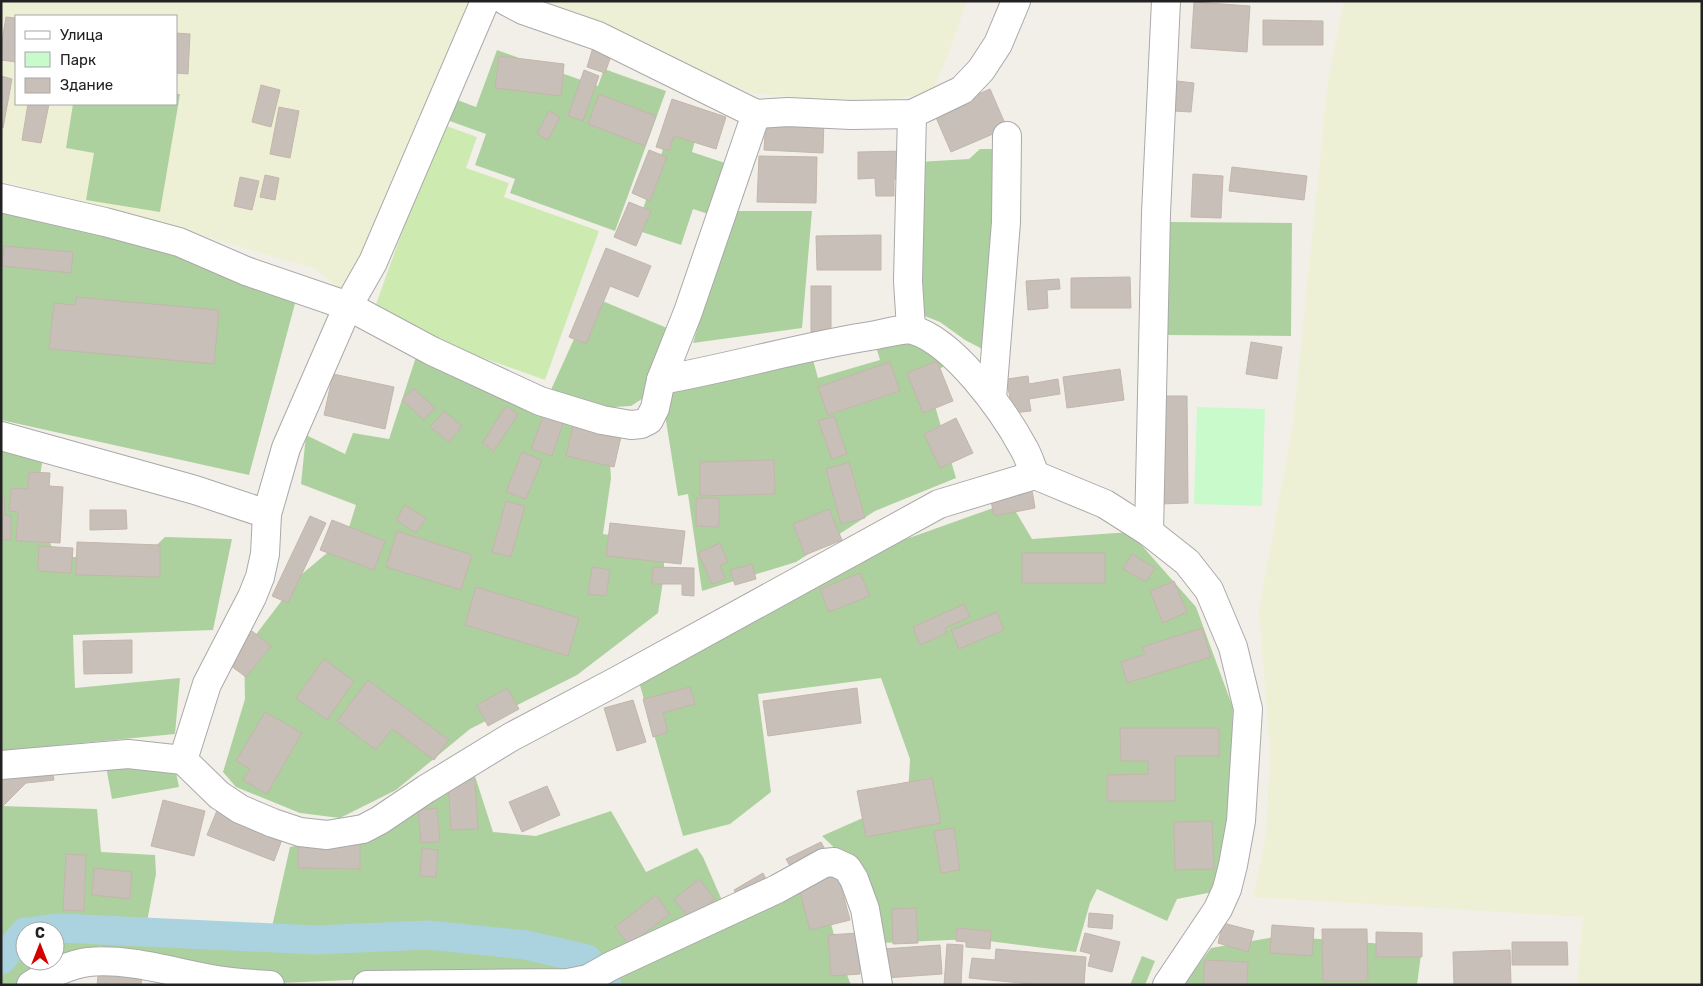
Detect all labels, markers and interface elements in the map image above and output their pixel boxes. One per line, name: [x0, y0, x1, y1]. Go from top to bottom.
legend: [15, 15, 178, 105]
text: Улица: [60, 26, 103, 44]
text: Парк: [60, 51, 96, 69]
text: Здание: [60, 76, 113, 94]
north arrow: [15, 921, 65, 971]
text: С: [35, 925, 45, 942]

